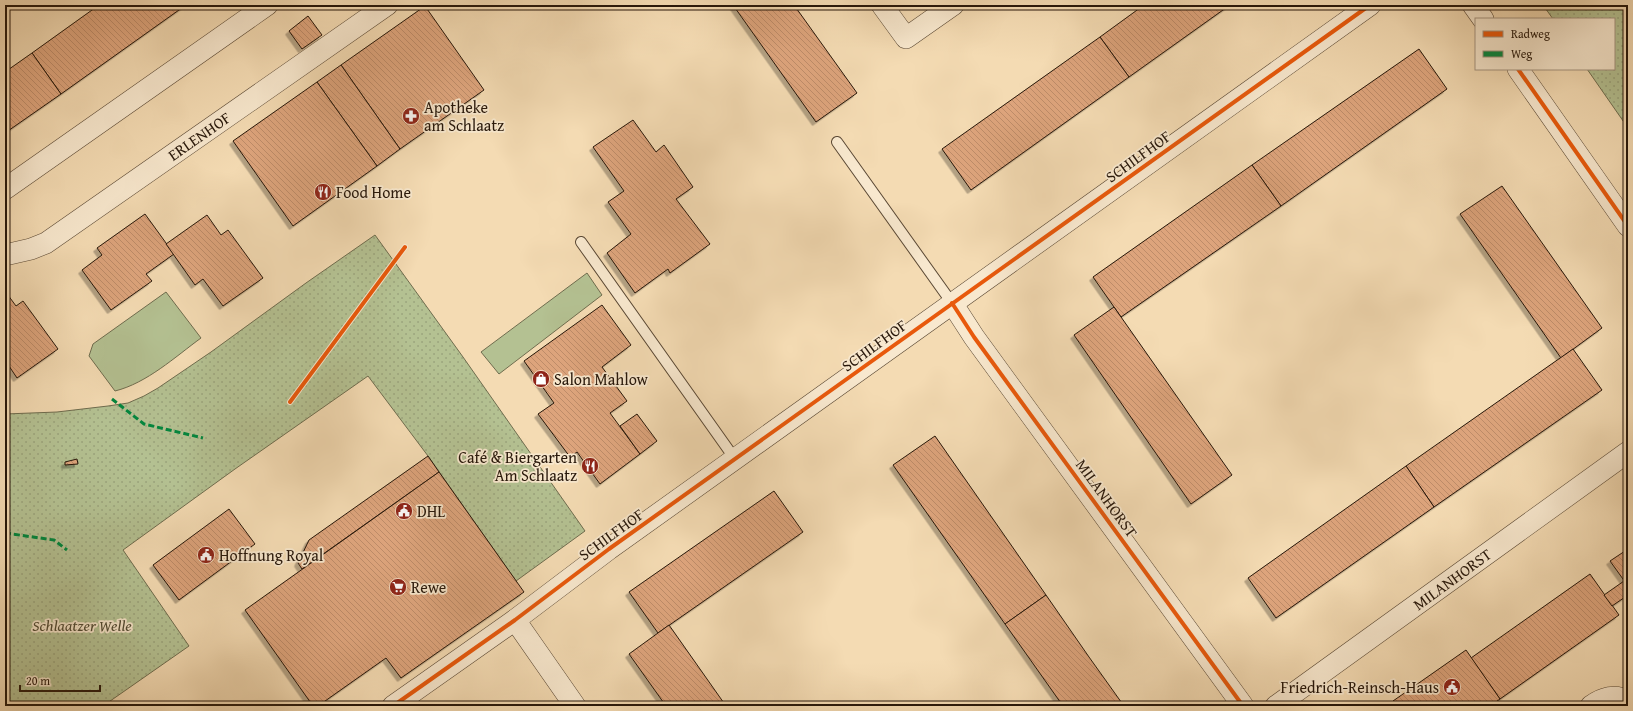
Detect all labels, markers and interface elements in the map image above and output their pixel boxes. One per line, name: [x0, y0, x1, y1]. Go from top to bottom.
legend: [1475, 18, 1615, 70]
text: Radweg: [1511, 25, 1550, 42]
text: Weg: [1511, 45, 1532, 62]
place label: Apotheke am Schlaatz: [424, 95, 504, 137]
street label: ERLENHOF: [163, 105, 235, 166]
pharmacy icon: Apotheke am Schlaatz: [401, 106, 421, 126]
street label: SCHILFHOF: [1100, 124, 1176, 188]
place label: Food Home: [336, 180, 411, 204]
restaurant icon: Food Home: [313, 182, 333, 202]
street label: SCHILFHOF: [836, 313, 912, 377]
place label: Salon Mahlow: [554, 367, 649, 391]
shop icon: Salon Mahlow: [531, 369, 551, 389]
place label: Café & Biergarten Am Schlaatz: [458, 445, 577, 487]
street label: MILANHORST: [1070, 454, 1144, 542]
restaurant icon: Café & Biergarten Am Schlaatz: [580, 456, 600, 476]
place label: DHL: [417, 499, 445, 523]
public building icon: DHL: [394, 501, 414, 521]
street label: SCHILFHOF: [573, 502, 649, 566]
street label: MILANHORST: [1408, 542, 1496, 616]
place label: Hoffnung Royal: [219, 543, 324, 567]
public building icon: Hoffnung Royal: [196, 545, 216, 565]
place label: Rewe: [411, 575, 446, 599]
supermarket icon: Rewe: [388, 577, 408, 597]
park label: Schlaatzer Welle: [32, 613, 132, 637]
scale bar: [20, 667, 100, 693]
text: 20 m: [26, 672, 50, 689]
place label: Friedrich-Reinsch-Haus: [1281, 675, 1439, 699]
public building icon: Friedrich-Reinsch-Haus: [1442, 677, 1462, 697]

